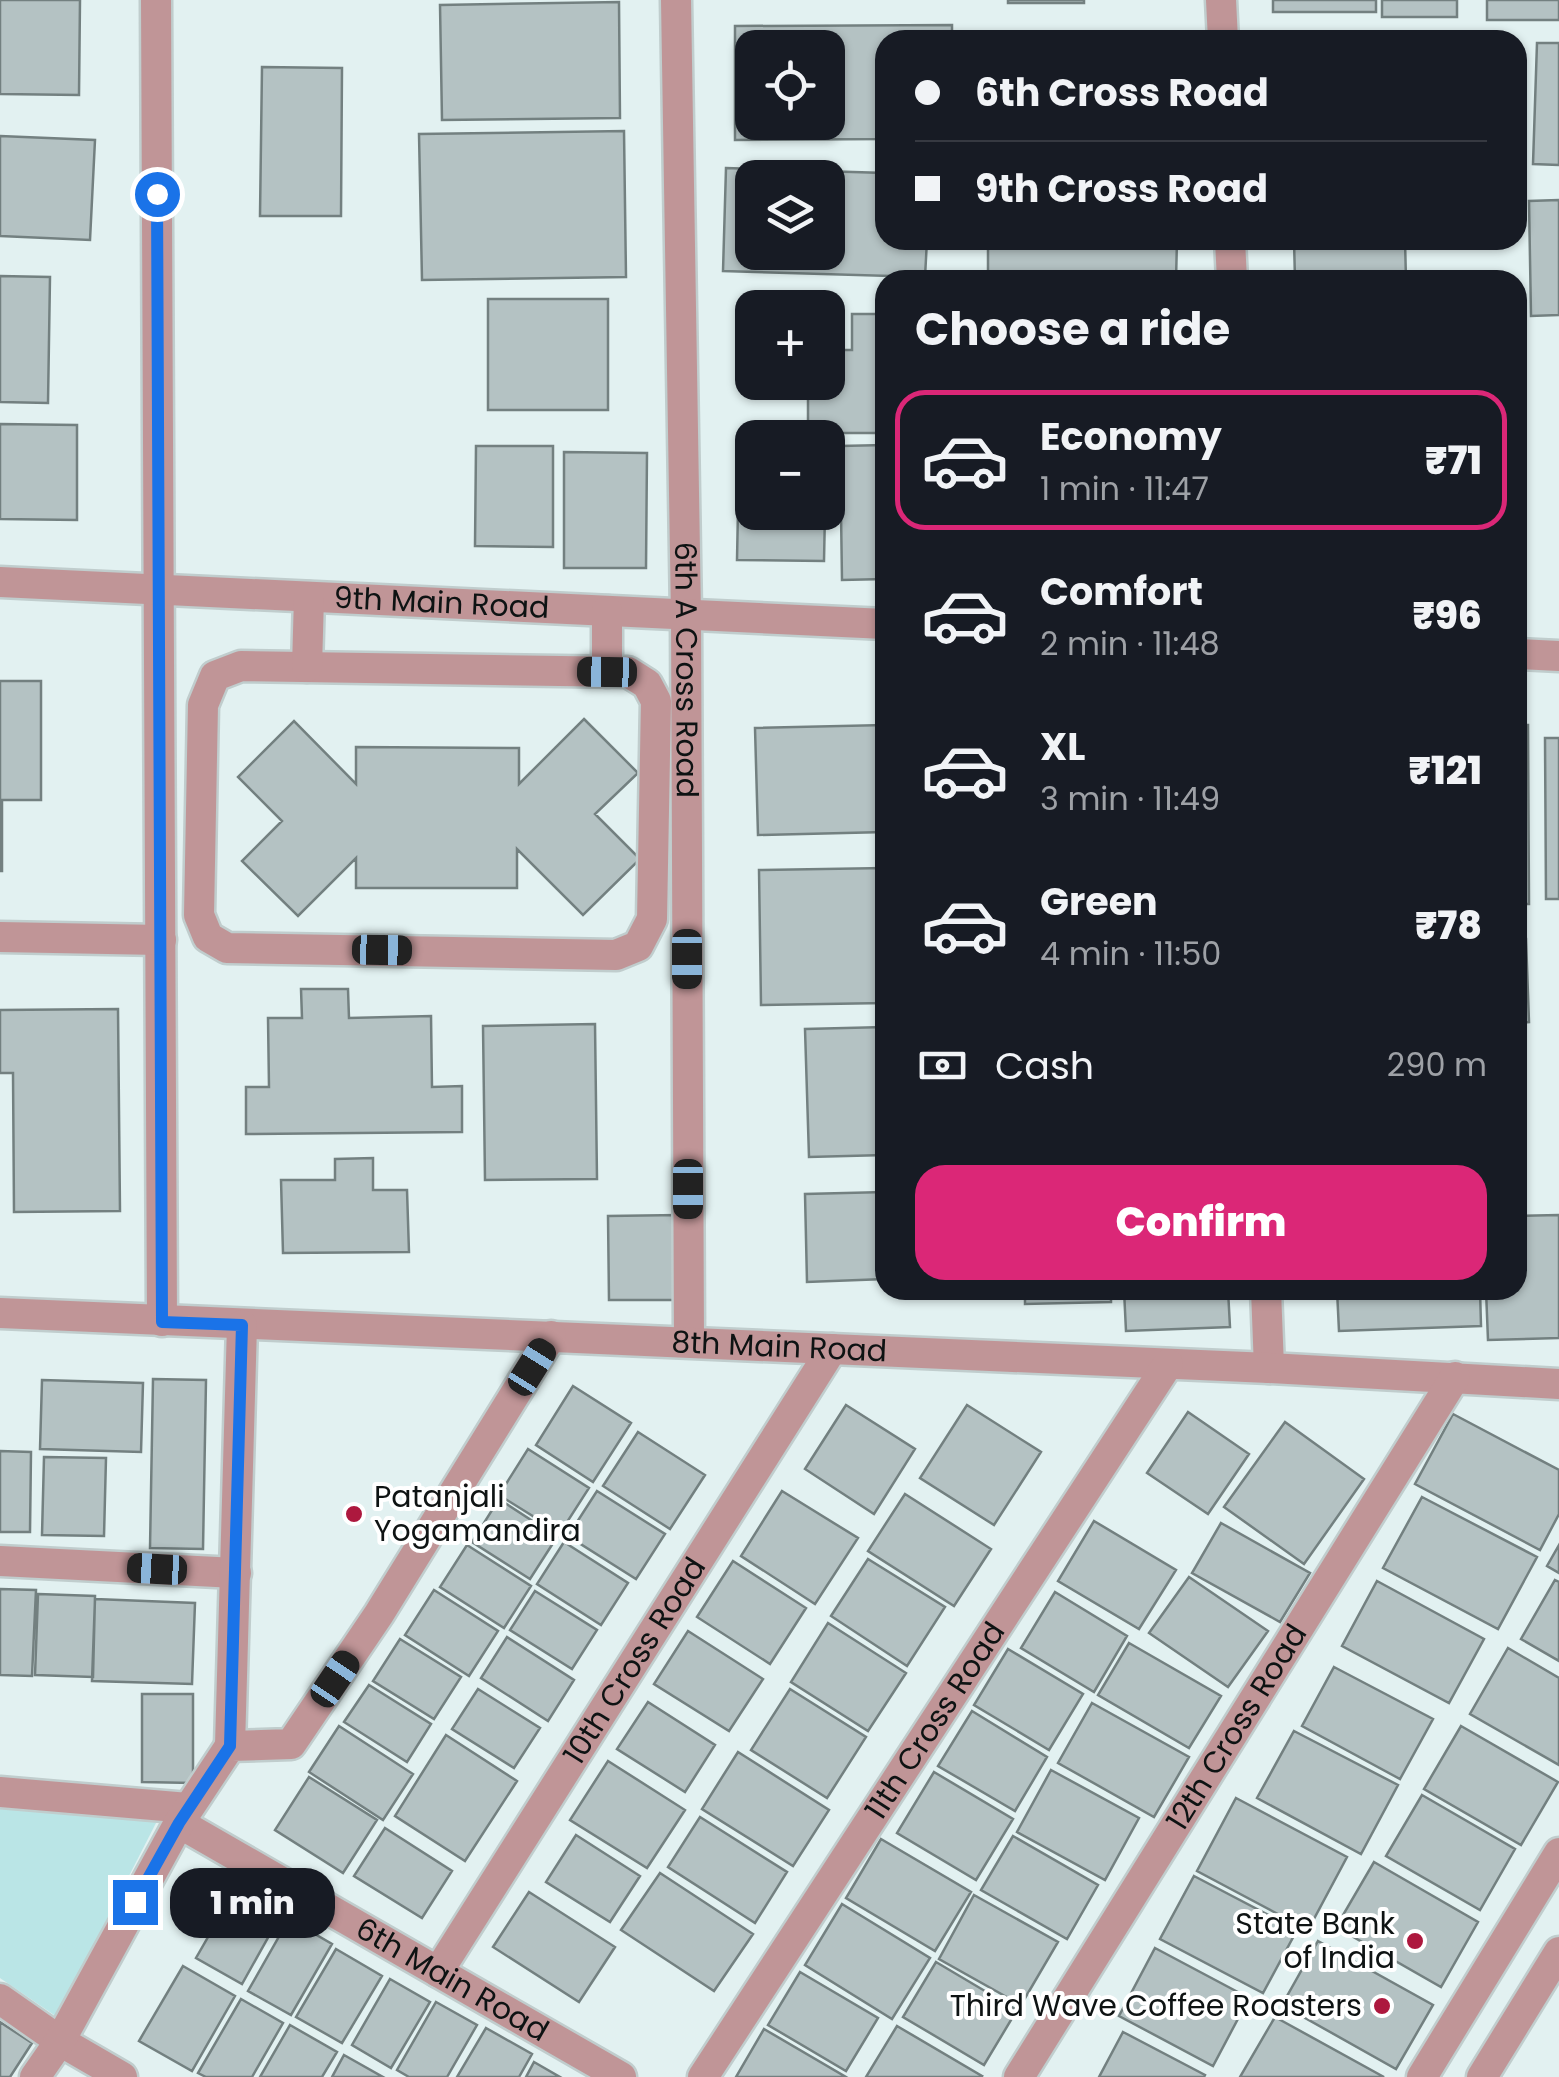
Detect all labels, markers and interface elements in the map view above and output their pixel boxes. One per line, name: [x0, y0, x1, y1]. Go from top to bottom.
map controls: [735, 30, 845, 530]
button: locate: [735, 30, 845, 140]
text: 6th Cross Road: [975, 66, 1269, 119]
button: layers: [735, 160, 845, 270]
text: 9th Cross Road: [975, 162, 1268, 215]
route start: [135, 172, 180, 217]
button: +: [735, 290, 845, 400]
text: Choose a ride: [915, 298, 1230, 361]
text: Economy: [1040, 410, 1222, 463]
icon: car: [920, 415, 1010, 505]
button: −: [735, 420, 845, 530]
text: ₹71: [1425, 434, 1482, 487]
text: 1 min · 11:47: [1040, 466, 1209, 511]
street label: 6th A Cross Road: [664, 541, 709, 798]
text: Comfort: [1040, 565, 1203, 618]
icon: car: [920, 570, 1010, 660]
street label: 9th Main Road: [333, 576, 550, 629]
text: ₹96: [1412, 589, 1482, 642]
text: 2 min · 11:48: [1040, 621, 1220, 666]
car: [577, 656, 637, 688]
text: XL: [1040, 720, 1085, 773]
icon: car: [920, 725, 1010, 815]
text: ₹121: [1409, 744, 1482, 797]
text: 3 min · 11:49: [1040, 776, 1220, 821]
text: Green: [1040, 875, 1158, 928]
icon: car: [920, 880, 1010, 970]
text: ₹78: [1415, 899, 1482, 952]
car: [672, 929, 702, 989]
text: 4 min · 11:50: [1040, 931, 1221, 976]
car: [352, 934, 412, 966]
icon: cash: [915, 1038, 970, 1093]
text: Cash: [995, 1039, 1094, 1092]
text: 290 m: [1387, 1042, 1487, 1087]
car: [673, 1159, 703, 1219]
button: Confirm: [915, 1165, 1487, 1280]
street label: 8th Main Road: [671, 1320, 888, 1372]
car: [503, 1334, 561, 1400]
place label: Patanjali Yogamandira: [374, 1475, 581, 1552]
marker: Patanjali Yogamandira: [343, 1503, 365, 1525]
street label: 10th Cross Road: [553, 1549, 716, 1773]
car: [126, 1552, 188, 1586]
street label: 11th Cross Road: [854, 1613, 1015, 1828]
street label: 12th Cross Road: [1156, 1616, 1317, 1839]
car: [306, 1646, 364, 1712]
callout: 1 min: [170, 1867, 335, 1937]
route end: [113, 1880, 158, 1925]
text: 1 min: [210, 1880, 295, 1925]
place label: State Bank of India: [1235, 1902, 1396, 1979]
street label: 6th Main Road: [348, 1907, 557, 2052]
marker: State Bank of India: [1404, 1930, 1426, 1952]
place label: Third Wave Coffee Roasters: [950, 1984, 1362, 2027]
marker: Third Wave Coffee Roasters: [1371, 1995, 1393, 2017]

